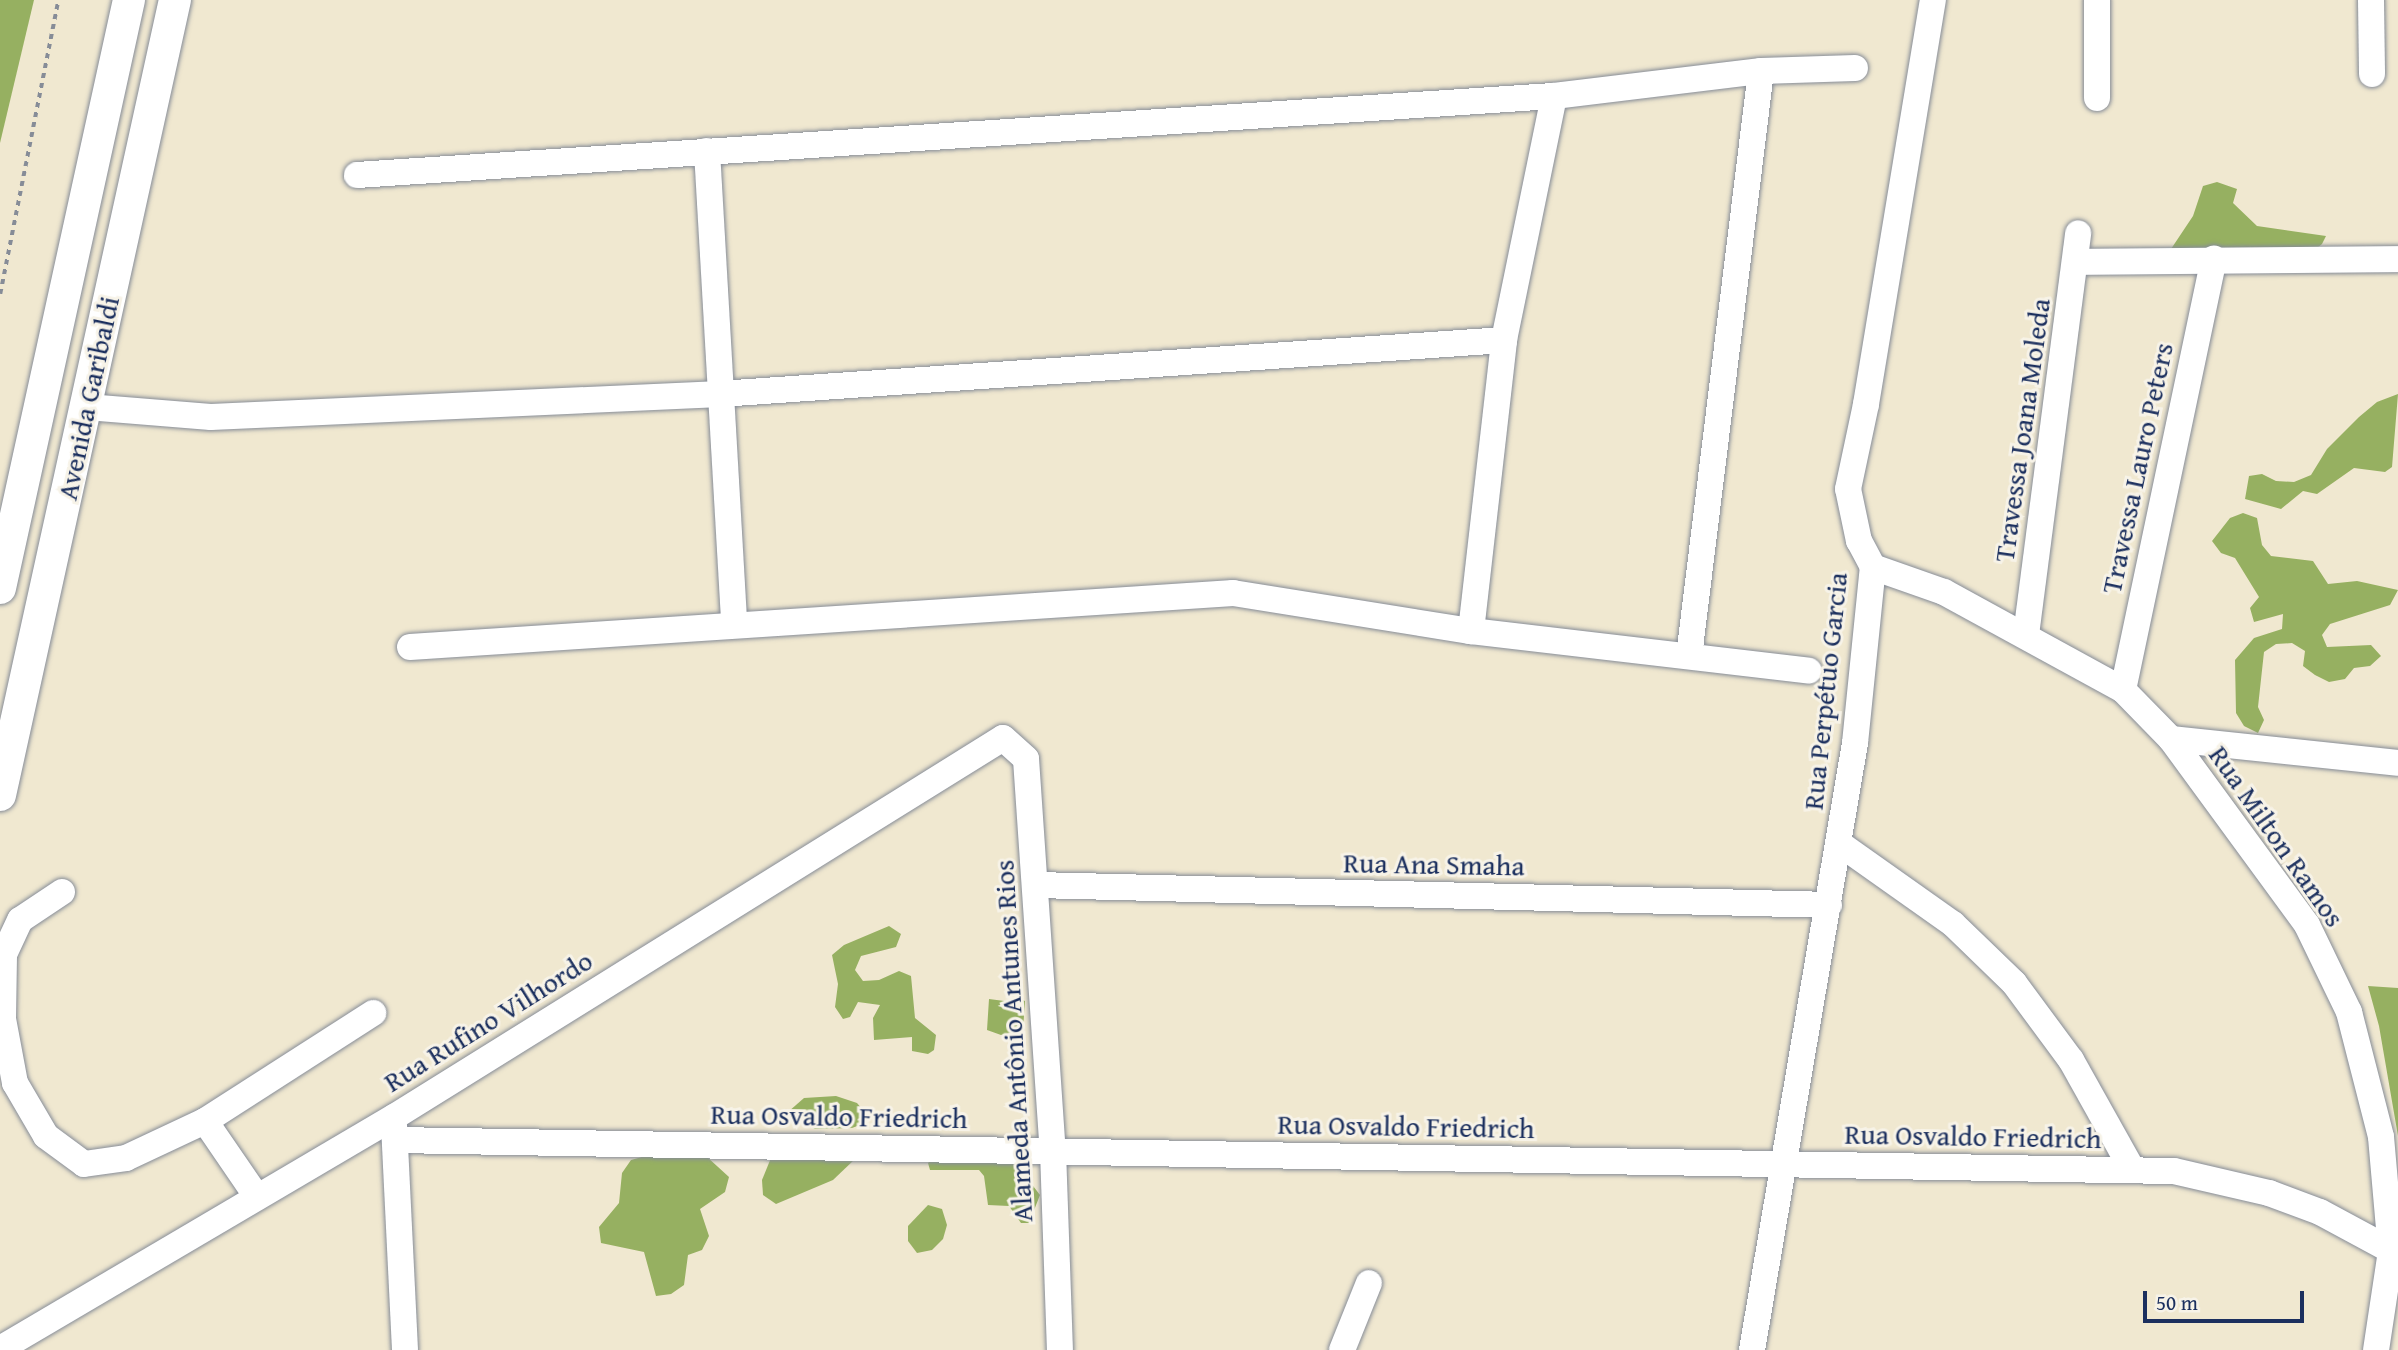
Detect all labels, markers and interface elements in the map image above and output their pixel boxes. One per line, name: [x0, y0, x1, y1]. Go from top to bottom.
street label: Avenida Garibaldi: [50, 293, 126, 503]
street label: Travessa Joana Moleda: [1987, 296, 2057, 564]
street label: Travessa Lauro Peters: [2094, 340, 2180, 596]
street label: Rua Perpétuo Garcia: [1796, 571, 1854, 811]
street label: Rua Milton Ramos: [2202, 739, 2352, 933]
street label: Rua Ana Smaha: [1343, 846, 1525, 882]
street label: Alameda Antônio Antunes Rios: [987, 859, 1039, 1223]
street label: Rua Rufino Vilhordo: [378, 943, 598, 1099]
street label: Rua Osvaldo Friedrich: [710, 1097, 968, 1135]
street label: Rua Osvaldo Friedrich: [1277, 1107, 1535, 1145]
street label: Rua Osvaldo Friedrich: [1844, 1117, 2102, 1155]
scale bar: [2146, 1276, 2307, 1320]
text: 50 m: [2156, 1287, 2198, 1318]

